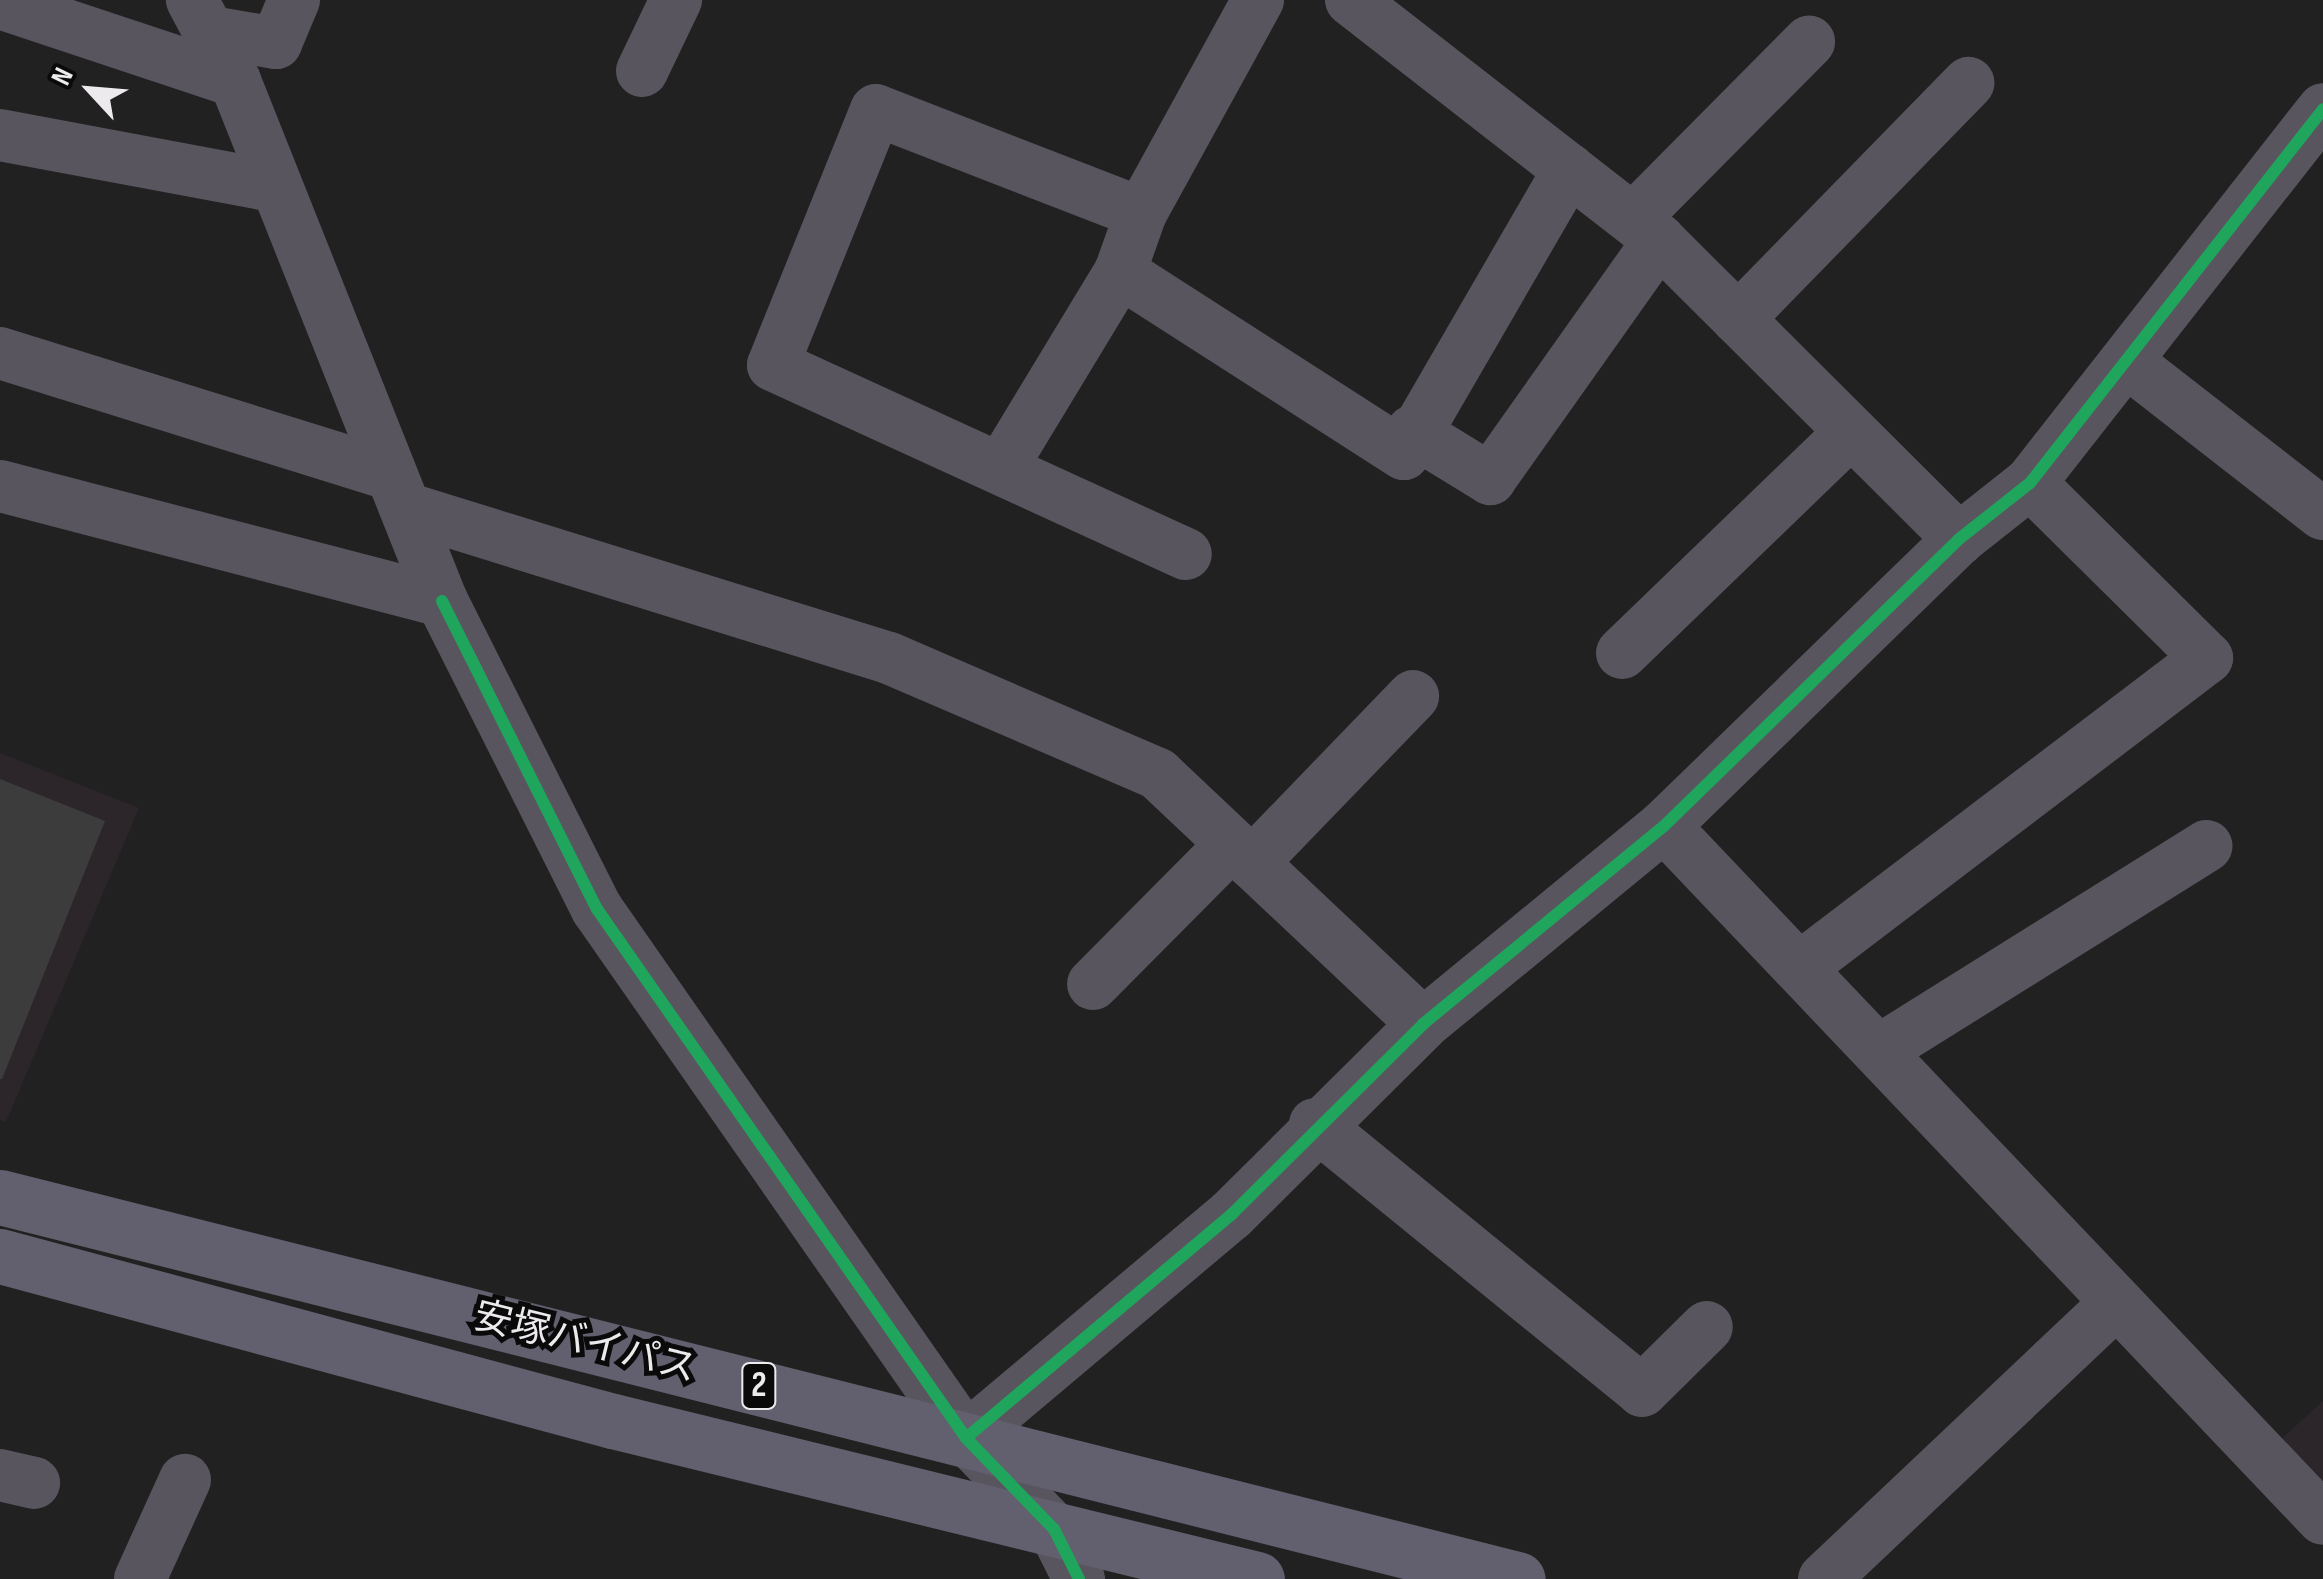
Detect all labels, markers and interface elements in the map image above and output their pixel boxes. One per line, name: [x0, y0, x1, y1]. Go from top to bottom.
north arrow: [40, 40, 140, 140]
text: N: [44, 63, 81, 91]
street label: 安塚バイパス: [469, 1293, 701, 1393]
road number: 2: [739, 1356, 779, 1416]

